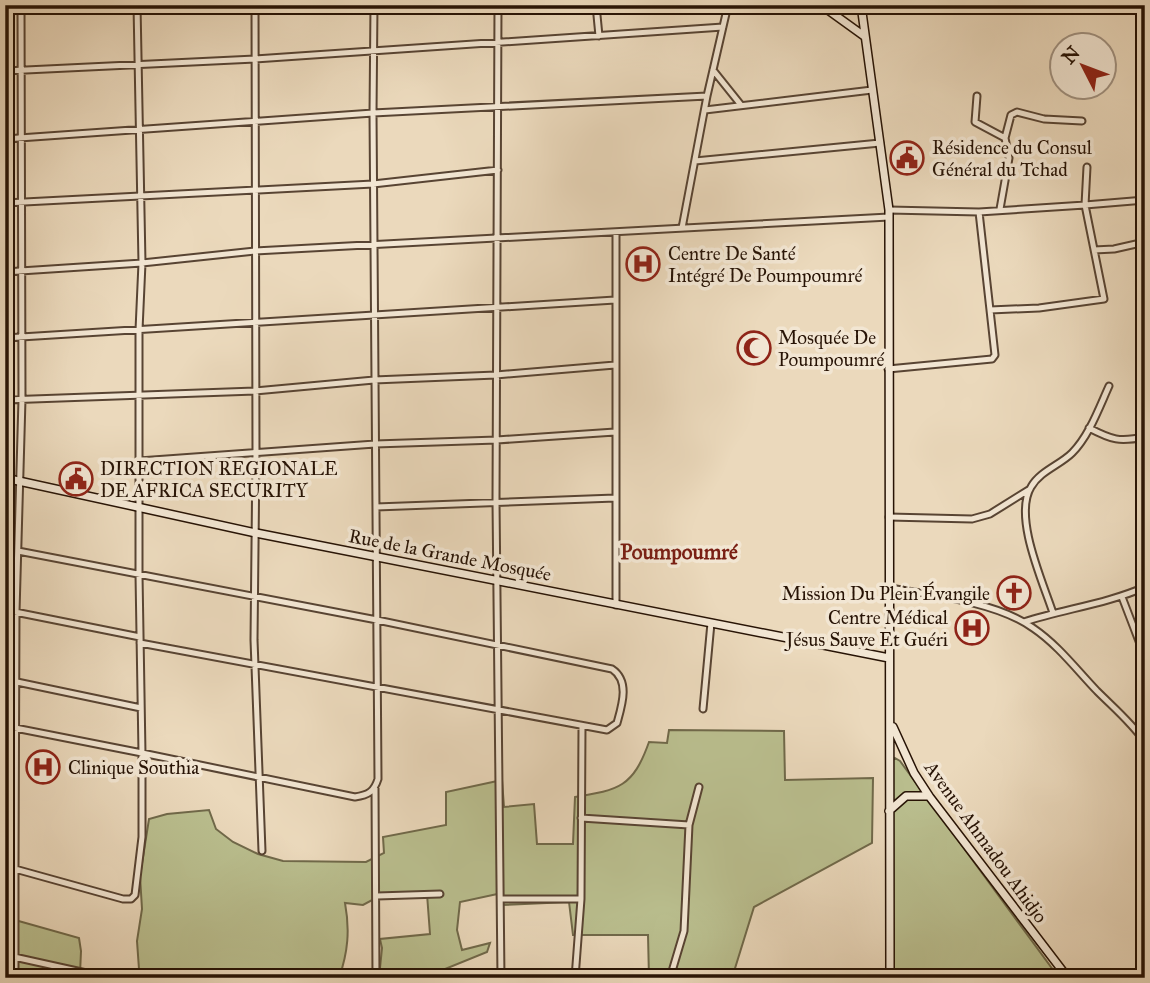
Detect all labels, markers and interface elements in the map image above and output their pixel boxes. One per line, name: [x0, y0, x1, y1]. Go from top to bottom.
north arrow: [1048, 32, 1118, 102]
text: N: [1057, 41, 1085, 69]
place label: Résidence du Consul Général du Tchad: [932, 136, 1093, 181]
public building icon: Résidence du Consul Général du Tchad: [888, 139, 926, 177]
place label: Centre De Santé Intégré De Poumpoumré: [668, 242, 862, 288]
hospital icon: Centre De Santé Intégré De Poumpoumré: [624, 245, 662, 283]
place label: Mosquée De Poumpoumré: [778, 326, 885, 371]
mosque icon: Mosquée De Poumpoumré: [735, 329, 773, 367]
place label: DIRECTION REGIONALE DE AFRICA SECURITY: [100, 457, 338, 502]
public building icon: DIRECTION REGIONALE DE AFRICA SECURITY: [57, 460, 95, 498]
street label: Rue de la Grande Mosquée: [346, 524, 553, 587]
district label: Poumpoumré: [620, 539, 738, 565]
church icon: Mission Du Plein Évangile: [995, 574, 1033, 612]
place label: Mission Du Plein Évangile: [782, 581, 990, 606]
place label: Centre Médical Jésus Sauve Et Guéri: [784, 606, 949, 652]
hospital icon: Centre Médical Jésus Sauve Et Guéri: [953, 609, 991, 647]
hospital icon: Clinique Southia: [24, 748, 62, 786]
place label: Clinique Southia: [68, 756, 200, 780]
street label: Avenue Ahmadou Ahidjo: [919, 756, 1053, 928]

